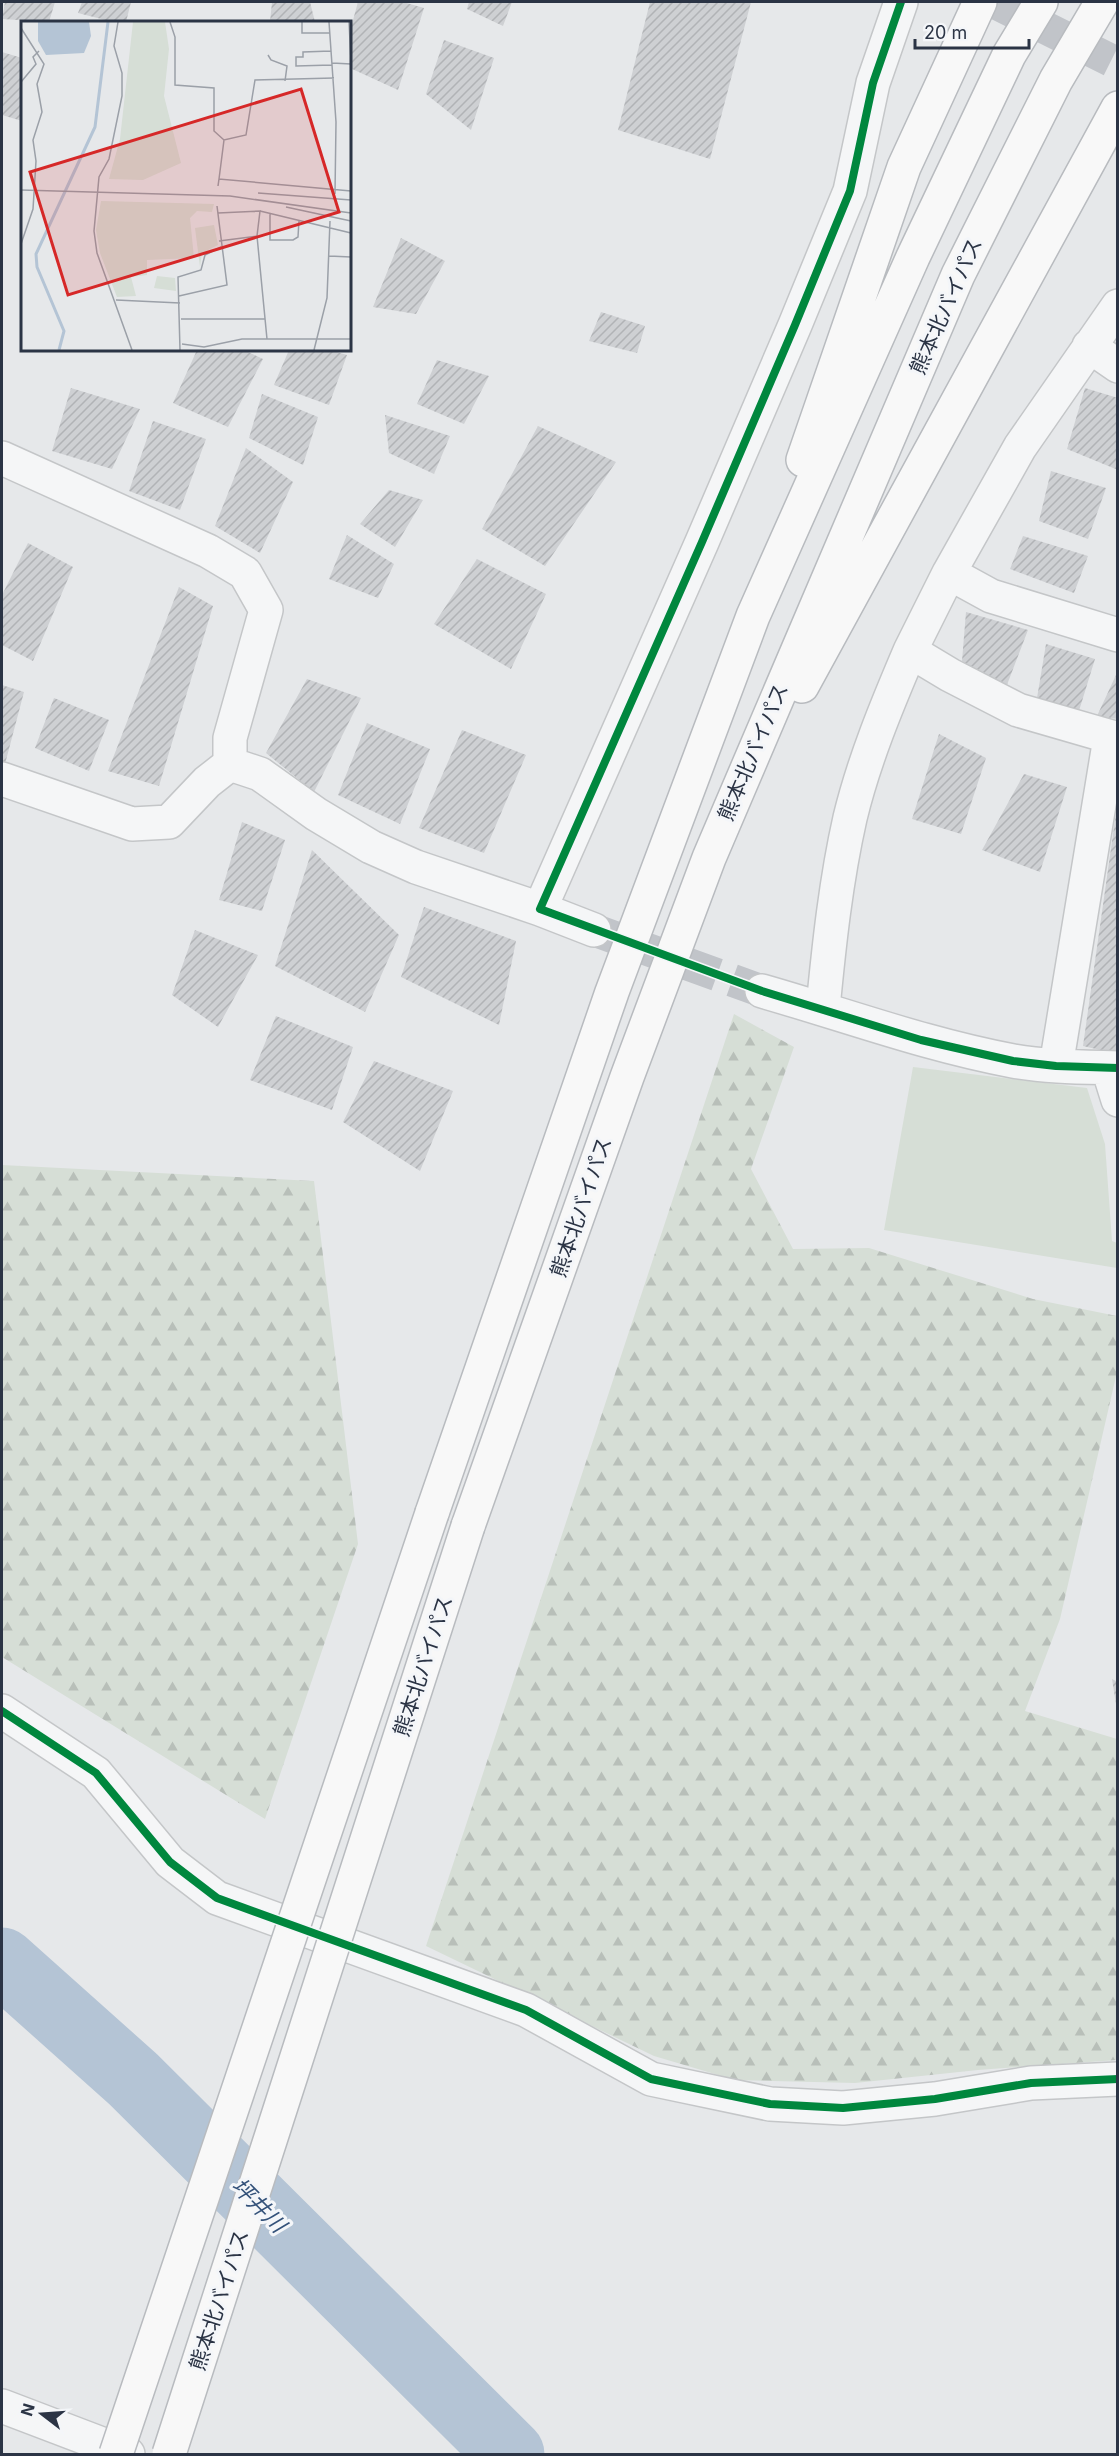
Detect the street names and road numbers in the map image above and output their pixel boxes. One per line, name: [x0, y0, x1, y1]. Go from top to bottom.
street label: 熊本北バイパス: [905, 234, 987, 378]
street label: 熊本北バイパス: [713, 680, 793, 824]
street label: 熊本北バイパス: [545, 1134, 617, 1280]
street label: 熊本北バイパス: [388, 1592, 458, 1740]
street label: 熊本北バイパス: [184, 2226, 254, 2374]

